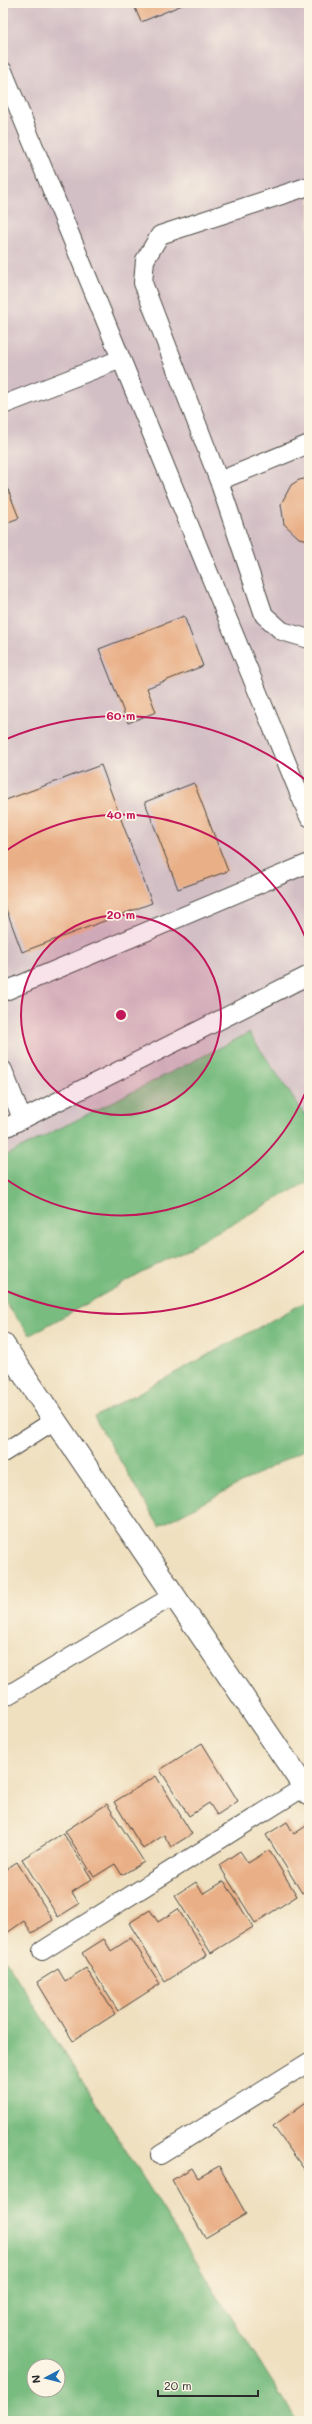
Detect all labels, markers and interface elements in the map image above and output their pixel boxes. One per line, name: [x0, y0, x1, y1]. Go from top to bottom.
text: 60 m: [107, 707, 135, 723]
text: 40 m: [106, 806, 136, 822]
text: 20 m: [107, 906, 135, 922]
centre of rings: [114, 1008, 128, 1022]
north arrow: [26, 2358, 66, 2398]
scale bar: [158, 2372, 258, 2398]
text: N: [28, 2374, 44, 2384]
text: 20 m: [164, 2377, 192, 2393]

